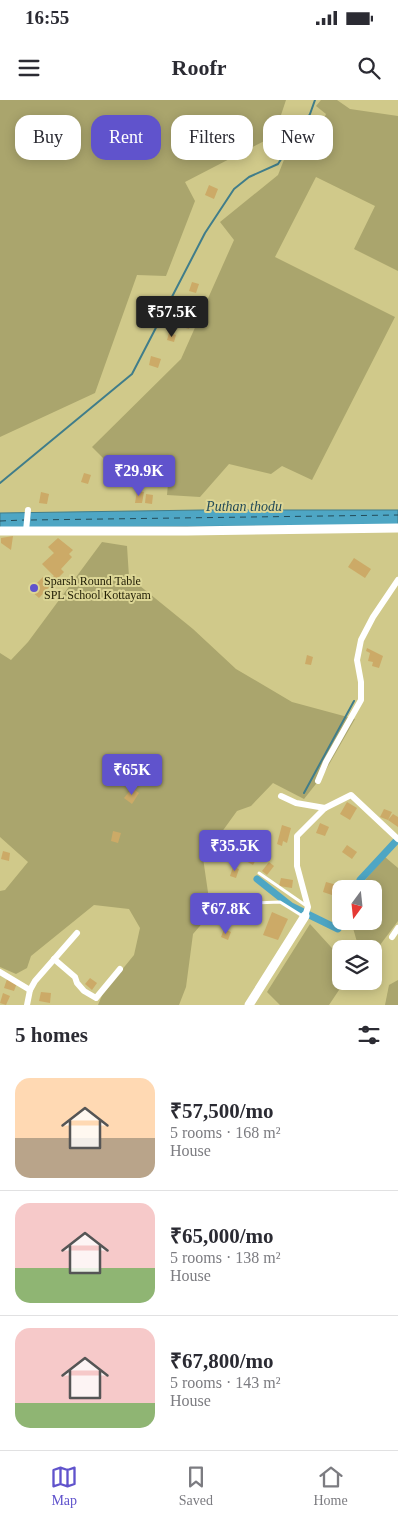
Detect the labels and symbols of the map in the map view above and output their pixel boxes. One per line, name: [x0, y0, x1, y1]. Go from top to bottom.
pin: ₹57.5K: [131, 296, 213, 338]
pin: ₹29.9K: [98, 454, 180, 497]
water label: Puthan thodu: [205, 499, 282, 514]
place label: Sparsh Round Table SPL School Kottayam: [44, 574, 152, 602]
marker: Sparsh Round Table SPL School Kottayam: [28, 582, 40, 594]
pin: ₹65K: [102, 754, 162, 796]
pin: ₹35.5K: [194, 830, 276, 872]
north arrow: [332, 880, 382, 930]
pin: ₹67.8K: [185, 892, 267, 935]

